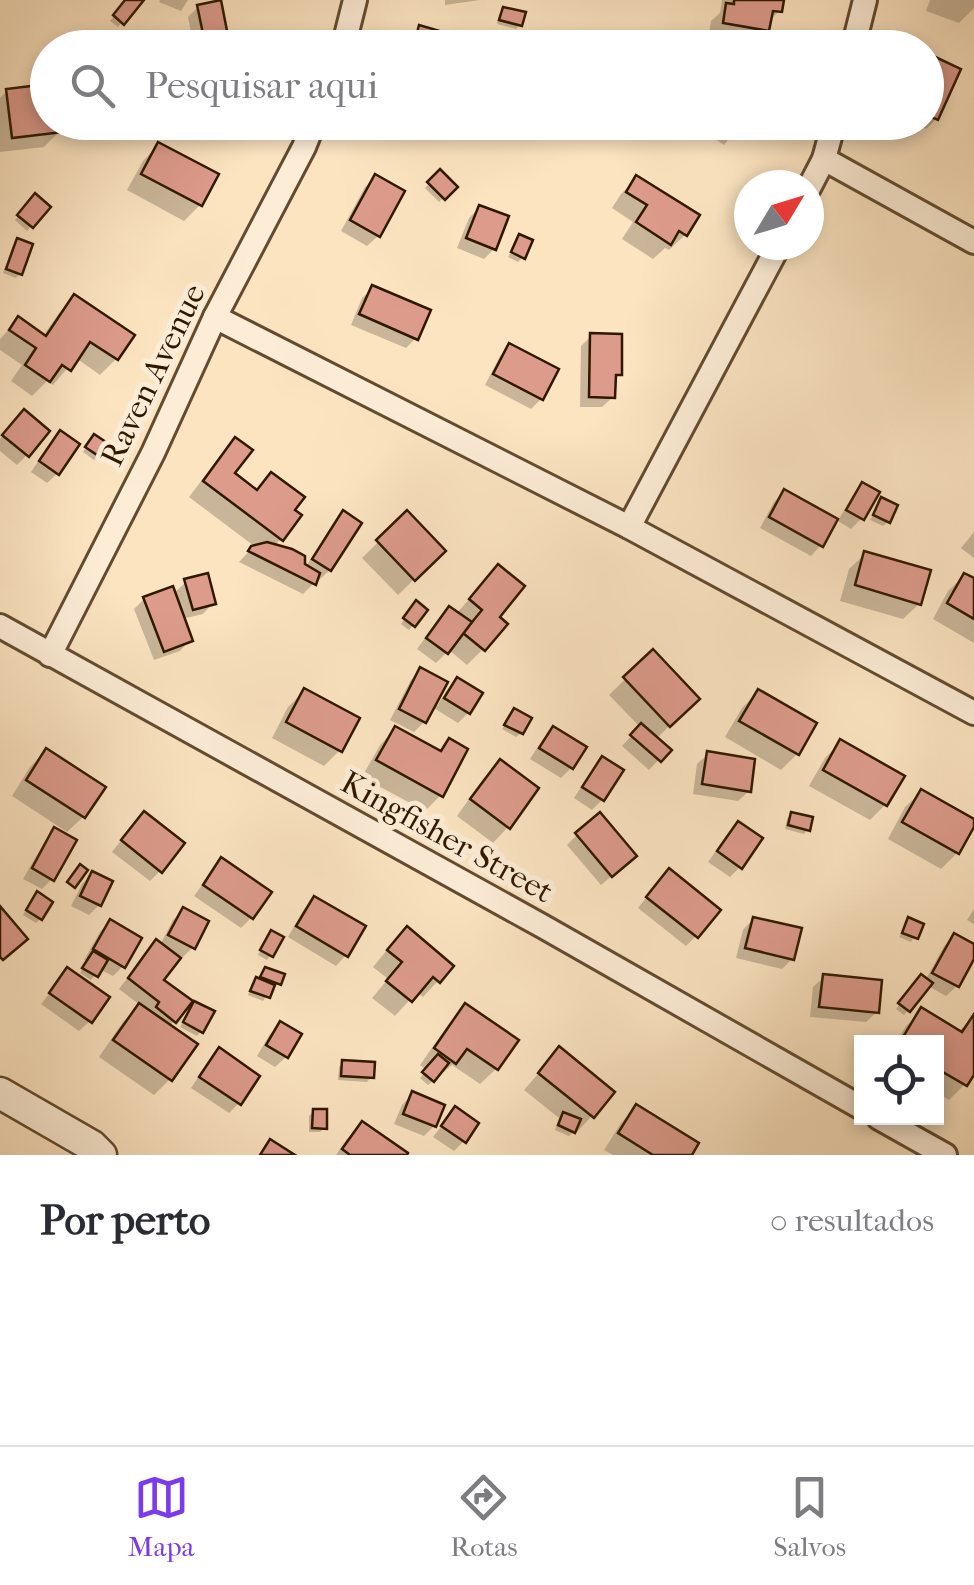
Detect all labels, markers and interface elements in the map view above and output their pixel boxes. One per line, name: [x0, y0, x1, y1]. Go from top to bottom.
search box: [30, 30, 944, 140]
icon: search: [65, 58, 120, 113]
text: Pesquisar aqui: [145, 63, 378, 108]
north arrow: [734, 170, 824, 260]
street label: Raven Avenue: [93, 278, 213, 472]
street label: Kingfisher Street: [335, 763, 560, 911]
map controls: [854, 1035, 944, 1125]
button: locate: [854, 1035, 944, 1125]
text: Por perto: [40, 1196, 210, 1245]
text: 0 resultados: [770, 1202, 934, 1239]
tab: Mapa: [128, 1470, 195, 1563]
tab: Rotas: [450, 1470, 518, 1563]
tab: Salvos: [773, 1470, 846, 1563]

